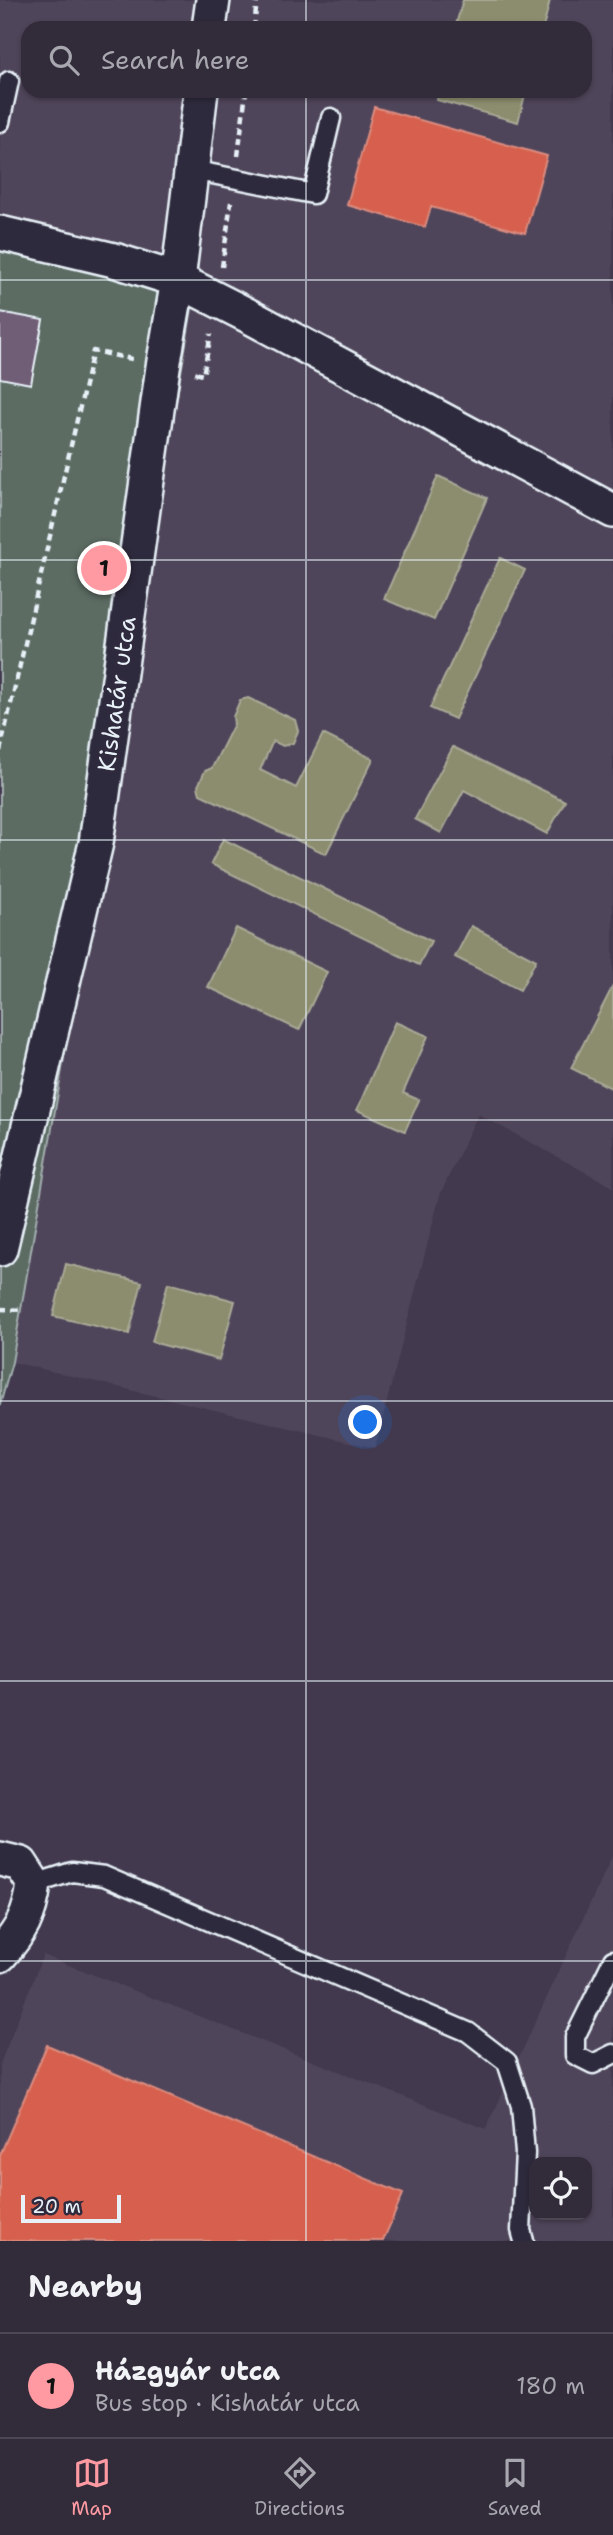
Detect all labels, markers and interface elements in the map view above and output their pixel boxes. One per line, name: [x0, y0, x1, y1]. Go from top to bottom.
search box: [21, 21, 592, 98]
icon: search: [45, 41, 83, 79]
text: Search here: [101, 42, 250, 77]
pin: 1: [81, 542, 127, 594]
street label: Kishatár utca: [90, 614, 144, 774]
your location: [348, 1405, 382, 1439]
map controls: [529, 2157, 592, 2220]
button: locate: [529, 2157, 592, 2220]
scale bar: [21, 2192, 121, 2224]
text: 20 m: [32, 2194, 81, 2219]
text: Nearby: [28, 2266, 143, 2307]
text: Házgyár utca: [95, 2353, 280, 2388]
text: 1: [46, 2371, 56, 2401]
text: 180 m: [516, 2371, 585, 2401]
text: Bus stop · Kishatár utca: [95, 2388, 360, 2418]
tab: Map: [71, 2454, 112, 2521]
tab: Directions: [255, 2454, 345, 2521]
tab: Saved: [488, 2454, 542, 2521]

